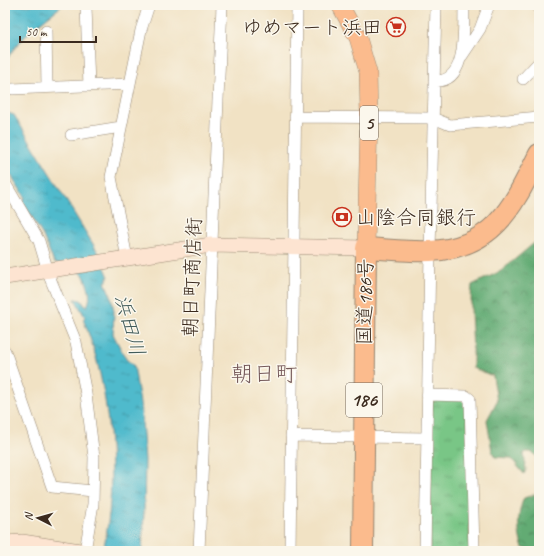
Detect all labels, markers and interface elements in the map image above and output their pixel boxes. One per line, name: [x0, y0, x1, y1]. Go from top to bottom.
place label: ゆめマート浜田: [242, 15, 382, 40]
supermarket icon: ゆめマート浜田: [385, 16, 407, 38]
scale bar: [20, 18, 96, 44]
text: 50 m: [26, 24, 48, 40]
road number: 5: [360, 106, 378, 140]
place label: 山陰合同銀行: [356, 205, 476, 230]
bank icon: 山陰合同銀行: [331, 206, 353, 228]
street label: 朝日町商店街: [177, 217, 207, 337]
street label: 国道186号: [352, 258, 378, 346]
water label: 浜田川: [109, 291, 151, 359]
district label: 朝日町: [231, 360, 297, 388]
road number: 186: [346, 383, 382, 417]
north arrow: [18, 498, 58, 538]
text: N: [21, 511, 36, 521]

